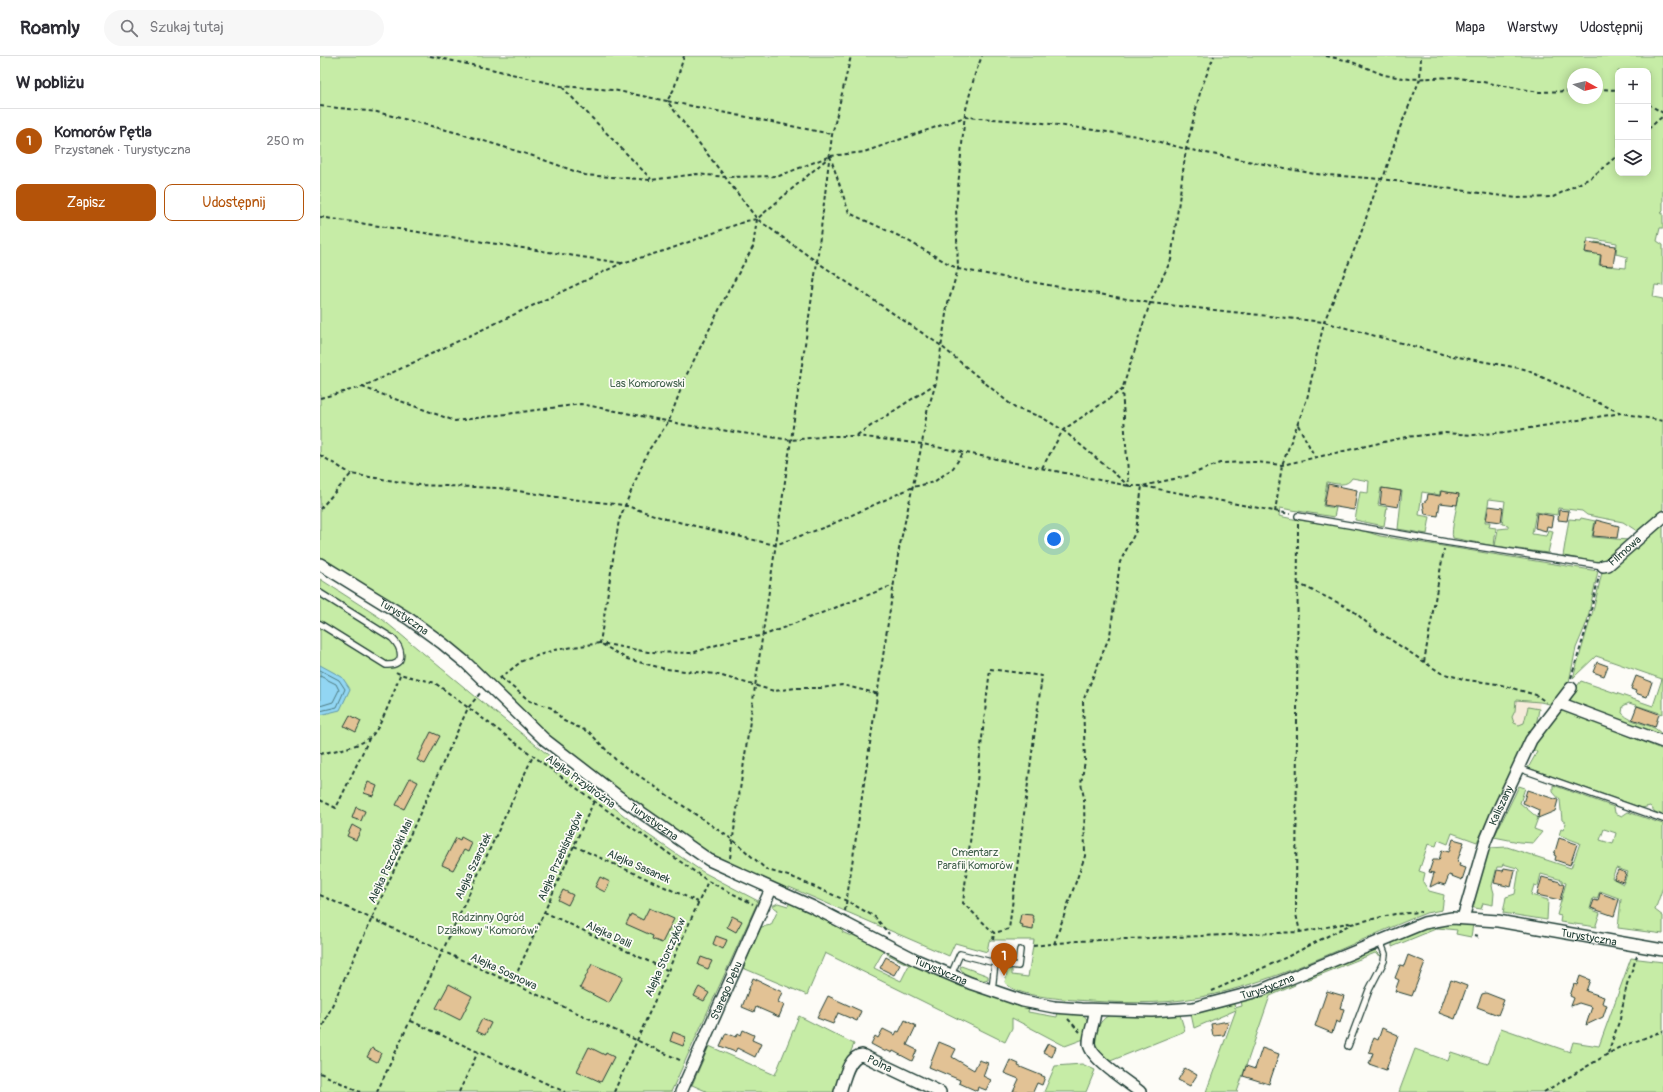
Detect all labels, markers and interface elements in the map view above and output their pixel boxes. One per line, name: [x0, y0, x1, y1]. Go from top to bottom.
search box: [104, 10, 384, 46]
text: Roamly: [20, 16, 80, 40]
icon: search: [118, 17, 140, 39]
text: Szukaj tutaj: [150, 18, 224, 37]
text: Mapa: [1455, 19, 1485, 36]
text: Warstwy: [1507, 19, 1558, 36]
text: Udostępnij: [1580, 19, 1643, 36]
north arrow: [1567, 68, 1603, 104]
map controls: [1615, 68, 1651, 176]
button: +: [1615, 68, 1651, 104]
text: W pobliżu: [16, 72, 84, 93]
button: −: [1615, 104, 1651, 140]
text: Komorów Pętla: [54, 123, 152, 142]
text: 1: [26, 133, 32, 149]
text: 250 m: [266, 133, 304, 149]
button: layers: [1615, 140, 1651, 176]
text: Przystanek · Turystyczna: [54, 142, 191, 158]
button: Zapisz: [16, 184, 156, 221]
button: Udostępnij: [164, 184, 304, 221]
park label: Las Komorowski: [610, 377, 684, 390]
your location: [1044, 529, 1064, 549]
street label: Filmowa: [1606, 533, 1644, 569]
street label: Turystyczna: [376, 596, 431, 638]
street label: Alejka Przydrożna: [544, 752, 618, 811]
street label: Kaliszany: [1487, 783, 1516, 827]
street label: Turystyczna: [627, 800, 681, 843]
street label: Alejka Przebiśniegów: [535, 809, 586, 903]
street label: Alejka Pszczółki Mai: [365, 817, 416, 905]
street label: Alejka Szarotek: [452, 831, 495, 901]
park label: Cmentarz Parafii Komorów: [937, 846, 1013, 872]
street label: Alejka Sasanek: [605, 847, 673, 886]
park label: Rodzinny Ogród Działkowy "Komorów": [437, 911, 539, 937]
street label: Alejka Storczyków: [642, 915, 689, 999]
street label: Alejka Dalii: [584, 918, 634, 951]
street label: Turystyczna: [1560, 926, 1618, 949]
pin: 1: [991, 943, 1017, 976]
street label: Alejka Sosnowa: [468, 950, 539, 993]
street label: Turystyczna: [912, 954, 969, 988]
street label: Starego Dębu: [708, 959, 745, 1022]
street label: Turystyczna: [1239, 971, 1296, 1002]
street label: Polna: [865, 1052, 894, 1075]

